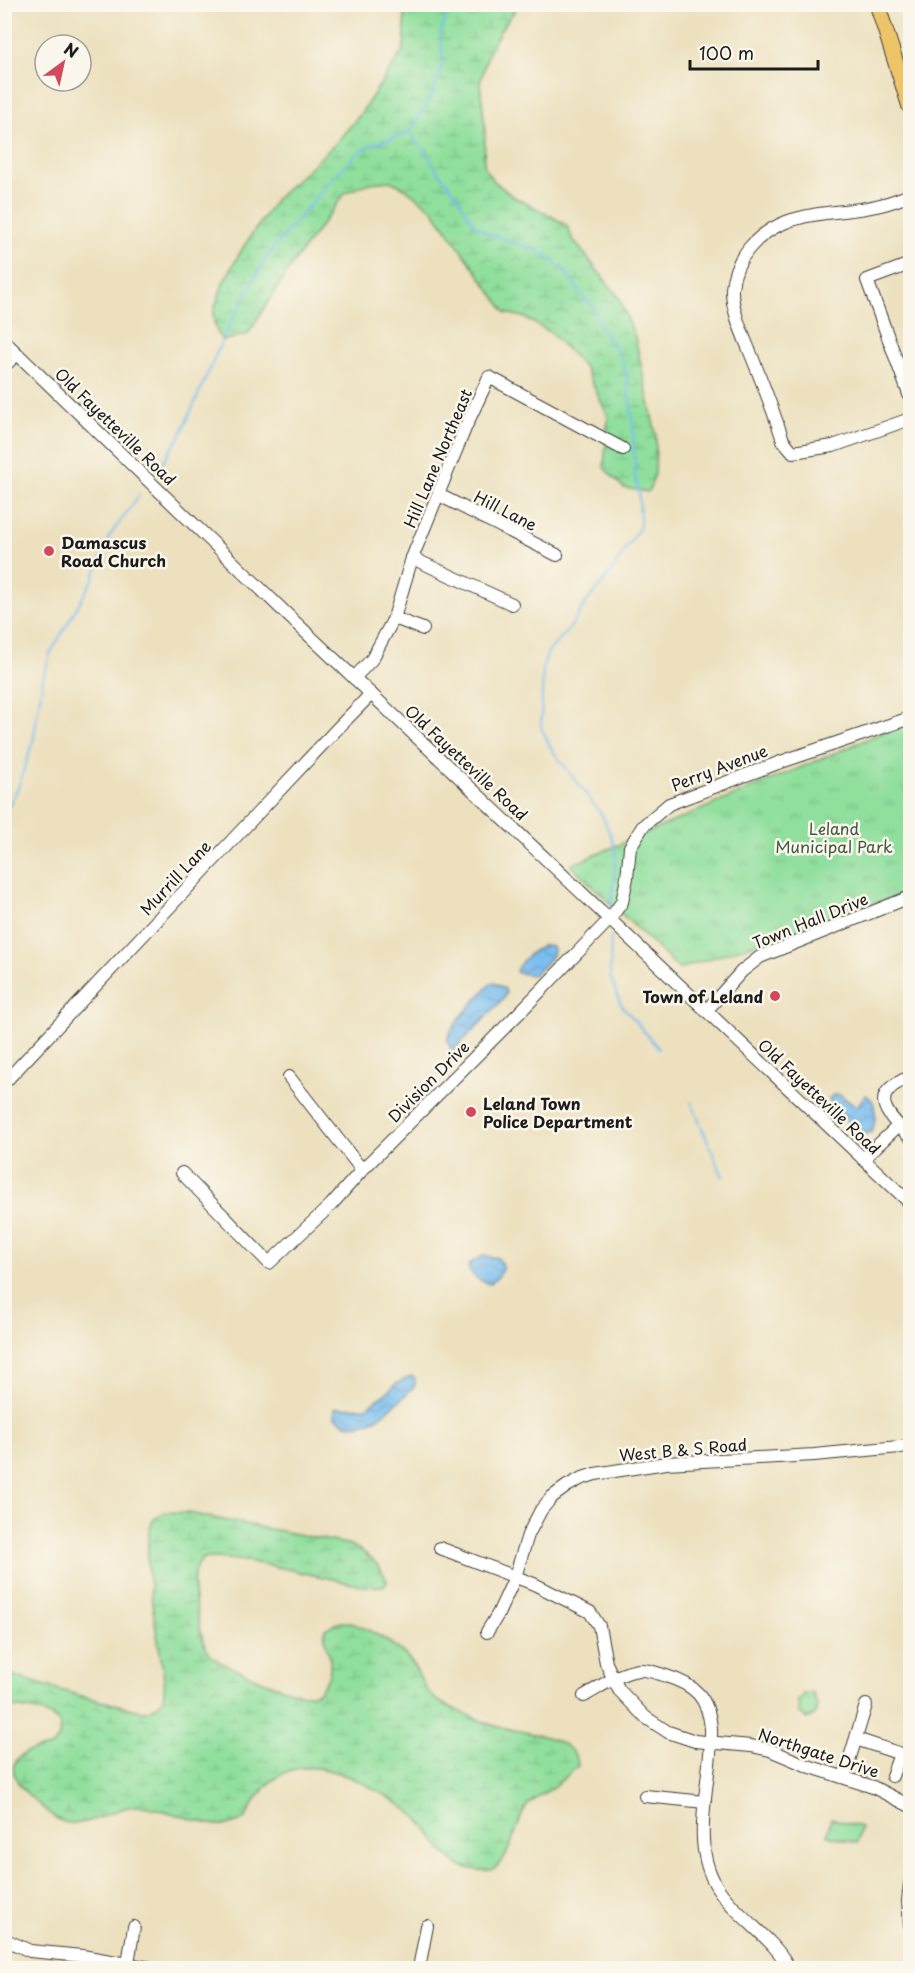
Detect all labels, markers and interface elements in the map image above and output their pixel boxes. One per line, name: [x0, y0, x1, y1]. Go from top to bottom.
north arrow: [33, 33, 93, 93]
scale bar: [690, 33, 818, 71]
text: N: [60, 36, 84, 63]
text: 100 m: [699, 39, 754, 66]
street label: Old Fayetteville Road: [50, 362, 182, 490]
street label: Hill Lane Northeast: [397, 385, 477, 531]
street label: Hill Lane: [470, 484, 542, 536]
place label: Damascus Road Church: [61, 530, 166, 572]
marker: Damascus Road Church: [42, 544, 56, 558]
street label: Old Fayetteville Road: [400, 699, 534, 825]
street label: Perry Avenue: [667, 738, 771, 796]
park label: Leland Municipal Park: [775, 816, 893, 858]
street label: Murrill Lane: [134, 834, 216, 920]
street label: Town Hall Drive: [749, 886, 871, 954]
place label: Town of Leland: [643, 984, 763, 1008]
marker: Town of Leland: [768, 989, 782, 1003]
street label: Old Fayetteville Road: [753, 1033, 887, 1159]
street label: Division Drive: [382, 1035, 474, 1127]
place label: Leland Town Police Department: [483, 1091, 633, 1133]
marker: Leland Town Police Department: [464, 1105, 478, 1119]
street label: West B & S Road: [618, 1431, 748, 1467]
street label: Northgate Drive: [756, 1721, 882, 1783]

